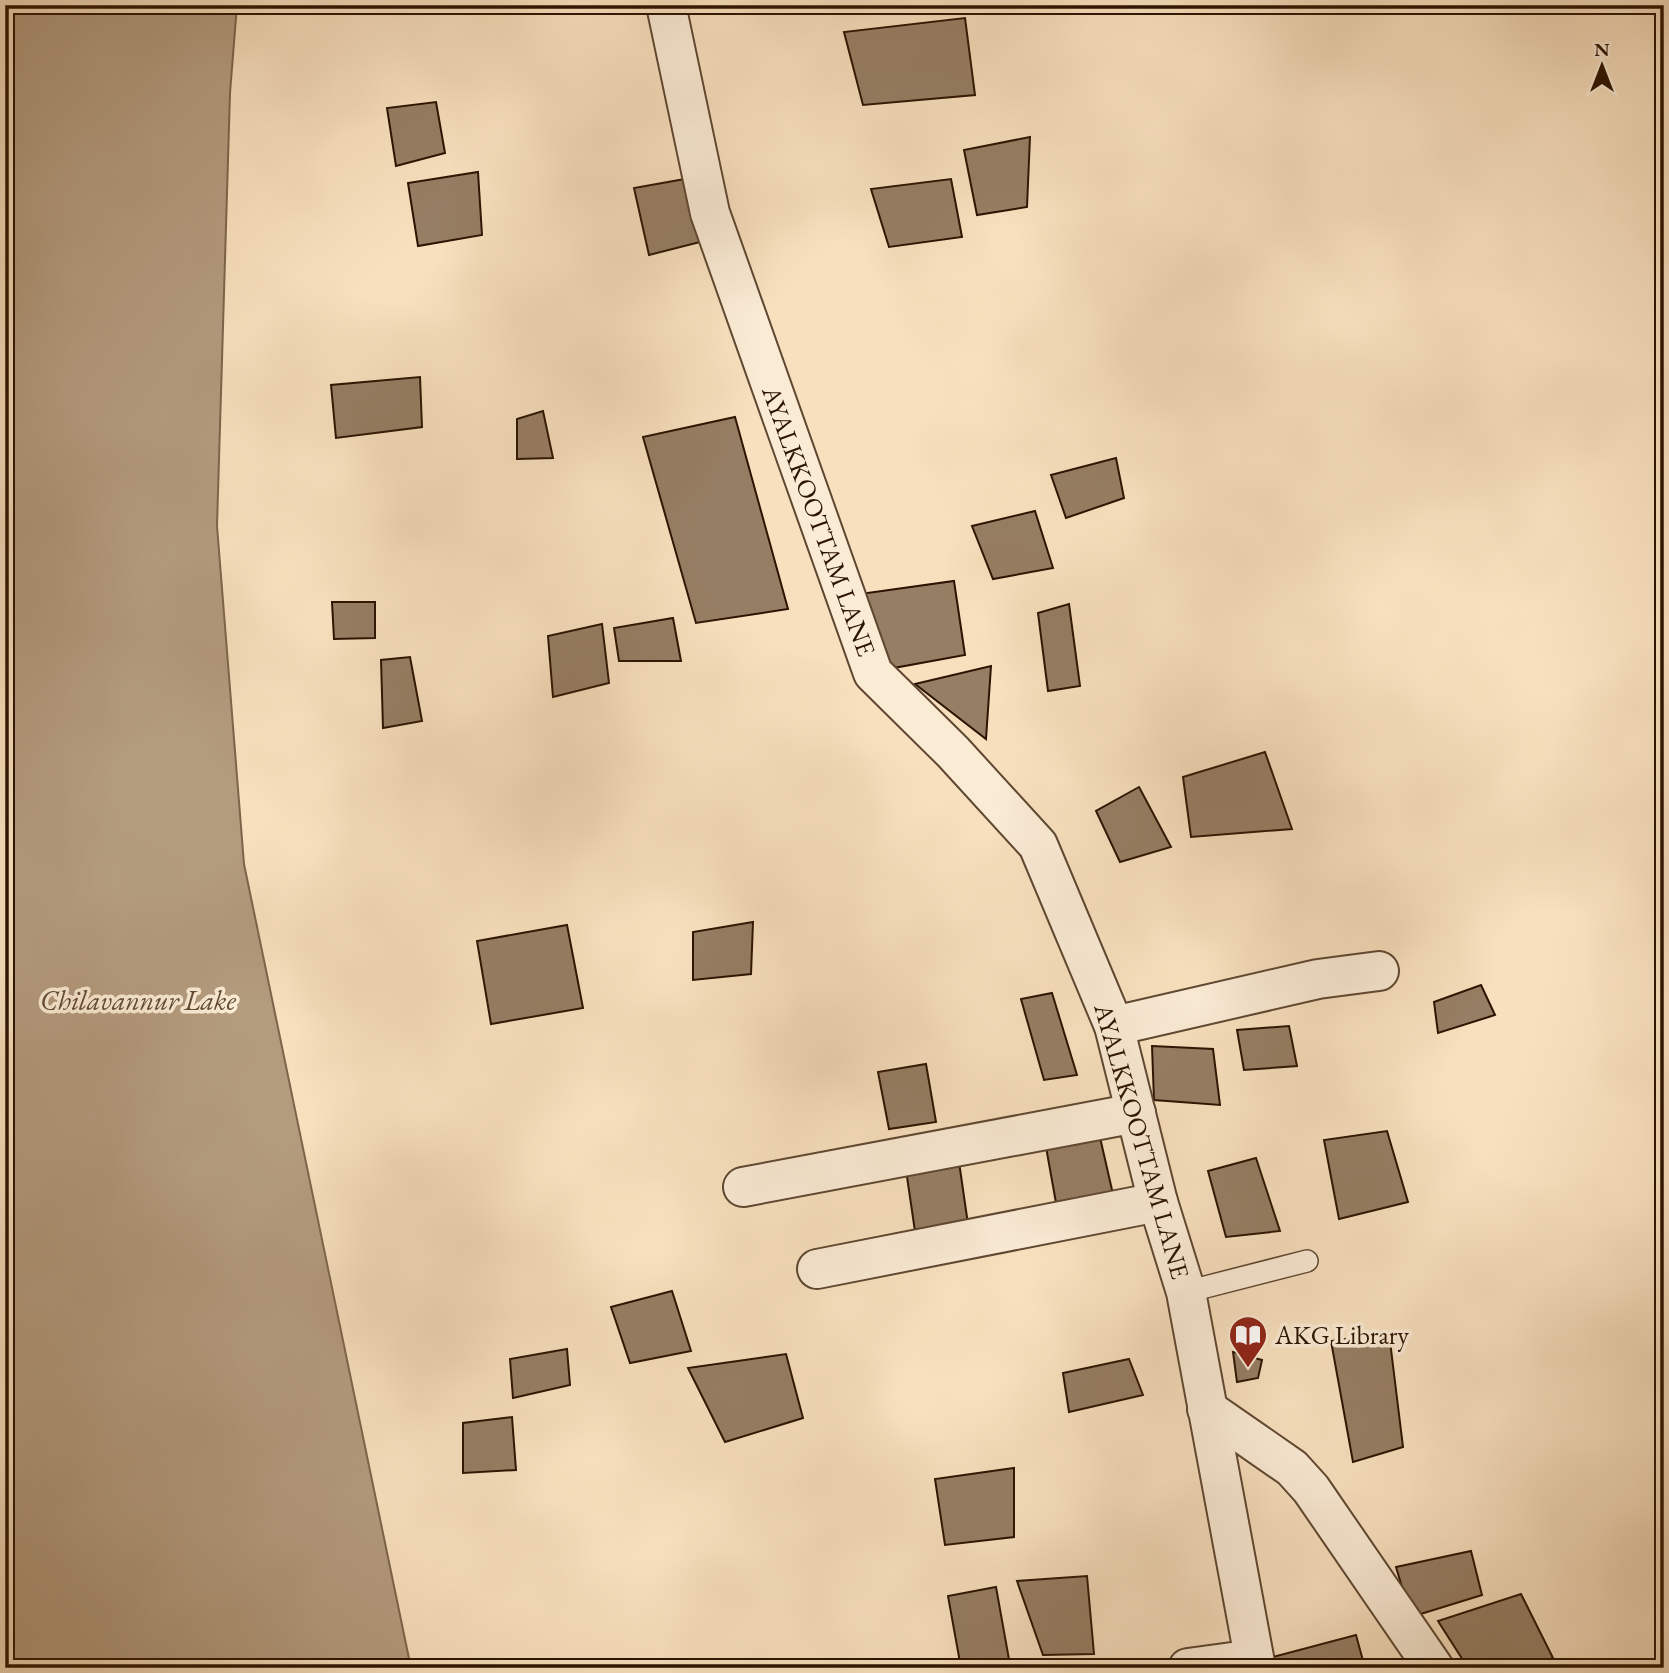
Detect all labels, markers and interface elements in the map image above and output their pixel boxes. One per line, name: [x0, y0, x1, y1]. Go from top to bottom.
north arrow: [1568, 32, 1638, 102]
text: N: [1594, 37, 1610, 62]
street label: AYALKKOOTTAM LANE: [754, 380, 884, 661]
water label: Chilavannur Lake: [40, 982, 236, 1018]
street label: AYALKKOOTTAM LANE: [1086, 998, 1198, 1283]
library icon: AKG Library: [1227, 1314, 1269, 1369]
place label: AKG Library: [1274, 1318, 1410, 1352]

